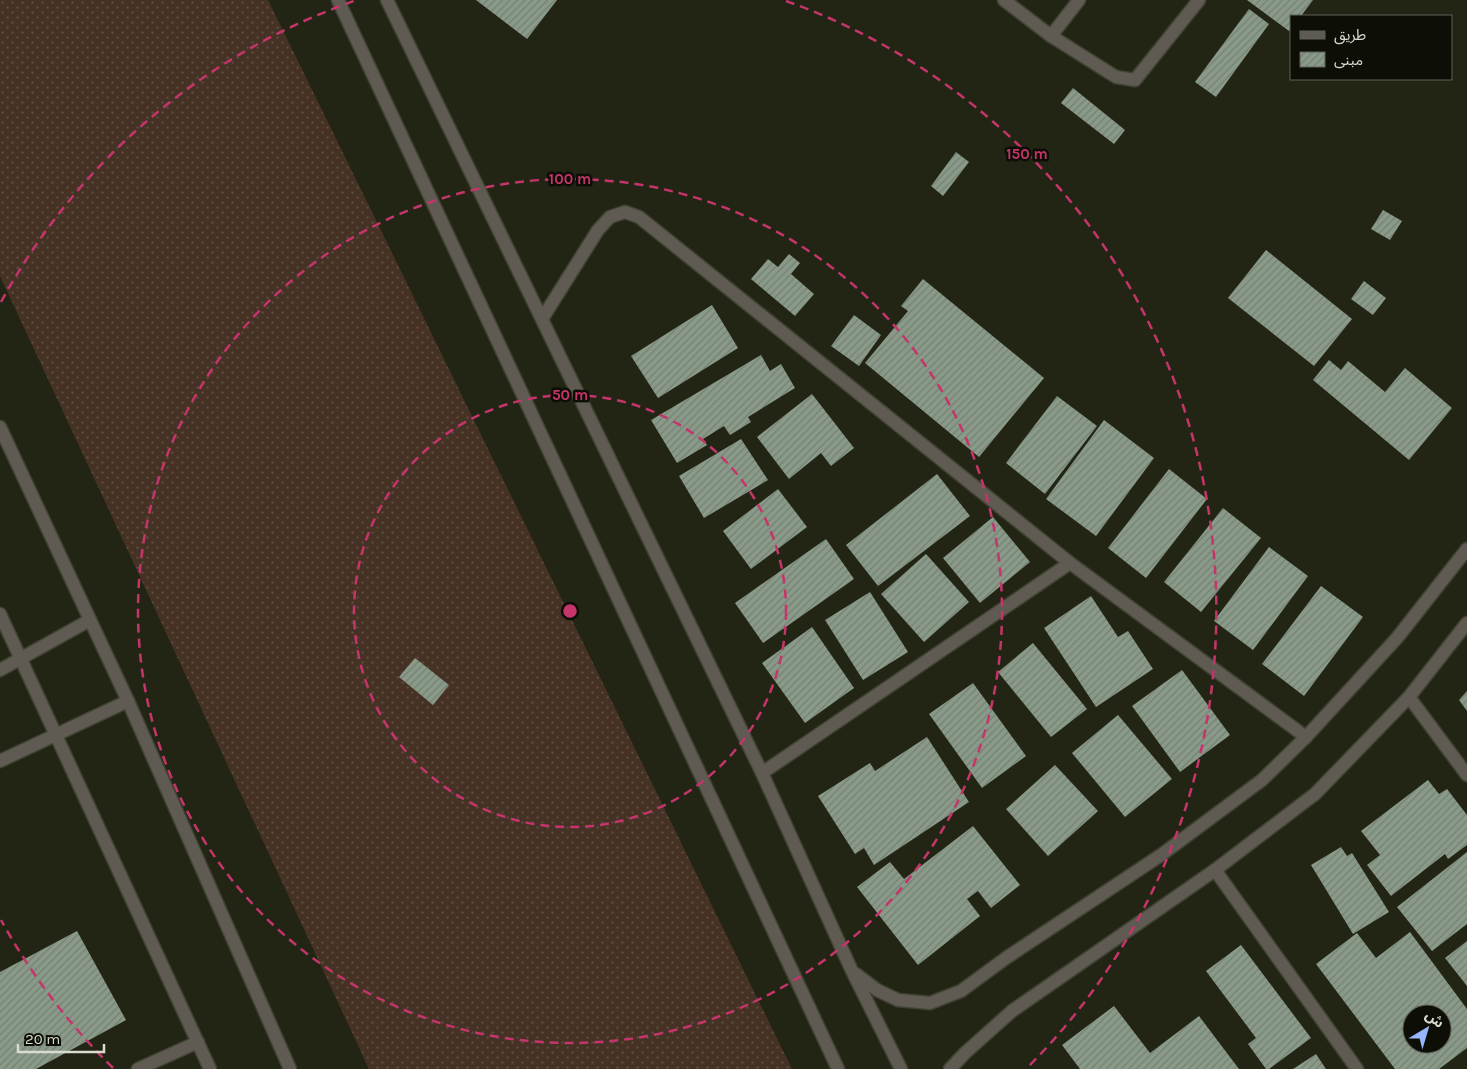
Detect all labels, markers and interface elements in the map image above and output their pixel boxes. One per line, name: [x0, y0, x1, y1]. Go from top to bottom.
legend: [1290, 15, 1452, 80]
text: طريق: [1334, 26, 1366, 45]
text: مبنى: [1334, 51, 1363, 69]
text: 150 m: [1006, 145, 1048, 163]
text: 100 m: [549, 170, 591, 188]
text: 50 m: [552, 386, 588, 404]
centre of rings: [561, 602, 579, 620]
north arrow: [1402, 1004, 1452, 1054]
text: ش: [1422, 1007, 1447, 1032]
scale bar: [18, 1022, 104, 1054]
text: 20 m: [25, 1030, 60, 1048]

